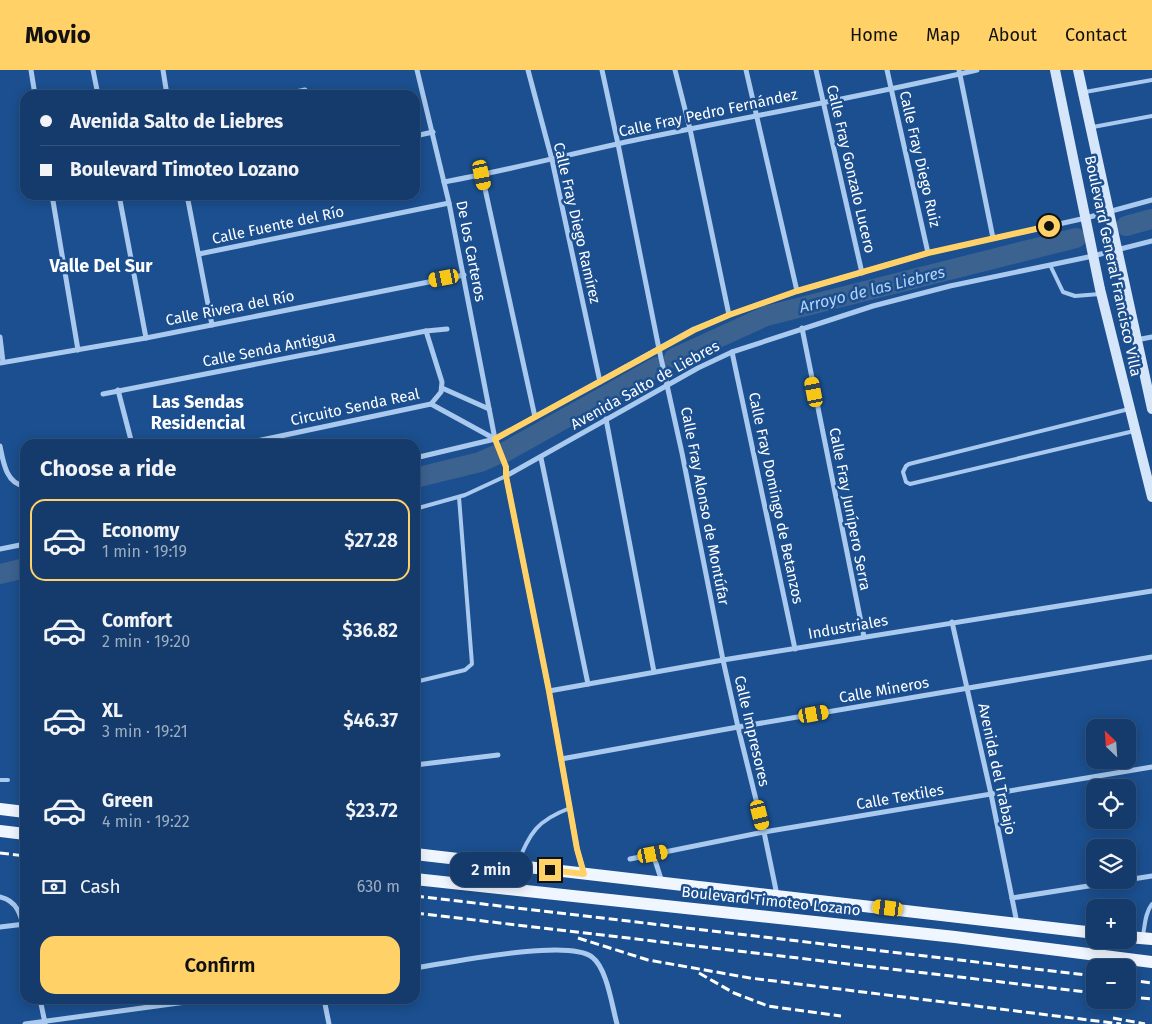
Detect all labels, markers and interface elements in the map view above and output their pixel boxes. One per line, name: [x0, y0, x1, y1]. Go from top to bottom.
text: Movio: [25, 21, 91, 49]
text: Home: [850, 24, 898, 46]
text: Map: [926, 24, 960, 46]
text: About: [988, 24, 1037, 46]
text: Contact: [1065, 24, 1127, 46]
street label: Calle Fray Gonzalo Lucero: [823, 83, 879, 255]
street label: Calle Fray Pedro Fernández: [617, 85, 799, 141]
street label: Calle Fray Diego Ruiz: [896, 89, 945, 229]
text: Avenida Salto de Liebres: [70, 110, 283, 133]
street label: Calle Fray Diego Ramírez: [550, 141, 604, 306]
street label: Boulevard General Francisco Villa: [1081, 154, 1145, 378]
text: Boulevard Timoteo Lozano: [70, 158, 299, 181]
car: [471, 159, 492, 191]
street label: De los Carteros: [452, 199, 490, 303]
street label: Calle Fuente del Río: [210, 202, 346, 248]
route start: [1038, 215, 1060, 237]
district label: Valle Del Sur: [48, 255, 153, 277]
water label: Arroyo de las Liebres: [796, 262, 947, 317]
car: [427, 268, 460, 288]
street label: Calle Rivera del Río: [164, 287, 296, 329]
street label: Calle Senda Antigua: [201, 327, 337, 371]
street label: Avenida Salto de Liebres: [568, 337, 722, 433]
car: [803, 376, 824, 408]
street label: Circuito Senda Real: [289, 384, 422, 429]
street label: Calle Fray Domingo de Betanzos: [745, 390, 807, 606]
district label: Las Sendas Residencial: [151, 391, 246, 434]
street label: Calle Fray Alonso de Montúfar: [677, 405, 733, 607]
street label: Calle Fray Junípero Serra: [825, 426, 875, 592]
text: Choose a ride: [40, 455, 176, 482]
icon: car: [42, 518, 87, 563]
text: Economy: [102, 519, 179, 542]
text: $27.28: [344, 529, 398, 552]
text: 1 min · 19:19: [102, 542, 187, 561]
icon: car: [42, 608, 87, 653]
text: Comfort: [102, 609, 172, 632]
street label: Industriales: [807, 611, 889, 643]
text: $36.82: [342, 619, 398, 642]
text: 2 min · 19:20: [102, 632, 190, 651]
street label: Calle Mineros: [838, 673, 930, 707]
street label: Calle Impresores: [731, 674, 773, 788]
icon: car: [42, 698, 87, 743]
text: XL: [102, 699, 123, 722]
street label: Avenida del Trabajo: [974, 701, 1020, 837]
car: [797, 704, 830, 724]
text: $46.37: [343, 709, 398, 732]
north arrow: [1086, 719, 1136, 769]
map controls: [1086, 719, 1136, 1009]
text: 3 min · 19:21: [102, 722, 188, 741]
button: locate: [1086, 779, 1136, 829]
street label: Calle Textiles: [855, 780, 945, 814]
icon: car: [42, 788, 87, 833]
text: Green: [102, 789, 153, 812]
text: $23.72: [346, 799, 398, 822]
car: [749, 799, 770, 831]
text: 4 min · 19:22: [102, 812, 190, 831]
button: layers: [1086, 839, 1136, 889]
car: [636, 844, 669, 864]
callout: 2 min: [450, 852, 532, 888]
route end: [539, 859, 561, 881]
text: 2 min: [471, 860, 511, 879]
icon: cash: [40, 873, 68, 901]
text: Cash: [80, 875, 121, 898]
text: 630 m: [357, 877, 400, 896]
street label: Boulevard Timoteo Lozano: [680, 883, 862, 919]
car: [872, 899, 903, 917]
button: +: [1086, 899, 1136, 949]
button: Confirm: [40, 936, 400, 994]
button: −: [1086, 959, 1136, 1009]

